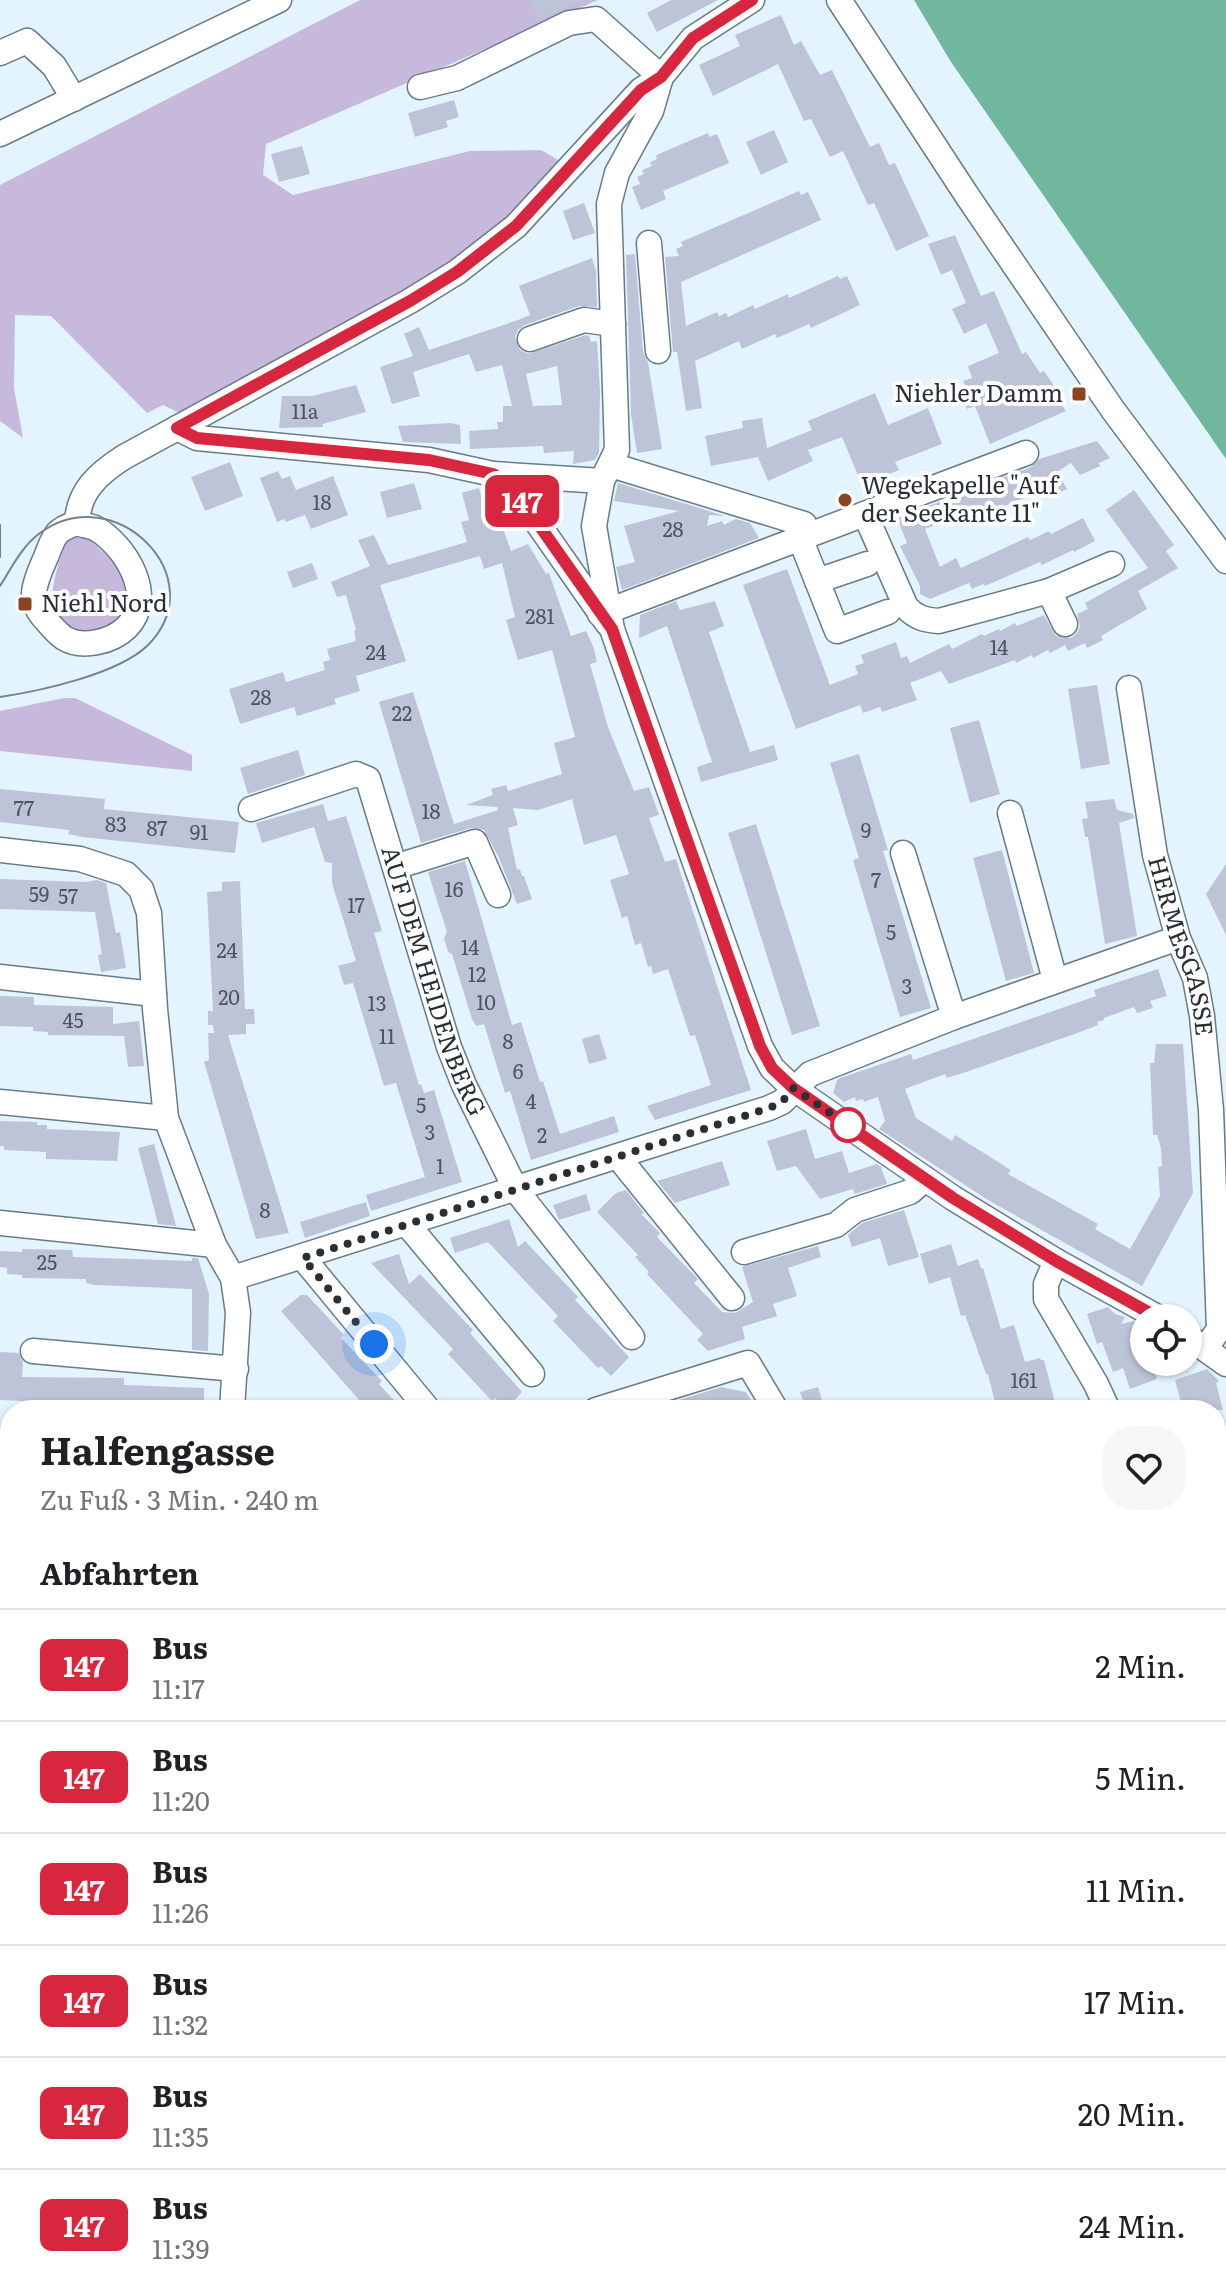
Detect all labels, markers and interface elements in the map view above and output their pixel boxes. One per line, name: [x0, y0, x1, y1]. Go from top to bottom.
place label: Niehler Damm: [894, 374, 1063, 409]
marker: Niehler Damm: [1070, 385, 1088, 403]
house number: 11a: [291, 395, 319, 425]
place label: Wegekapelle "Auf der Seekante 11": [861, 466, 1060, 529]
line badge: 147: [476, 475, 568, 527]
text: 147: [501, 480, 543, 522]
house number: 18: [312, 486, 332, 516]
marker: Wegekapelle "Auf der Seekante 11": [836, 491, 854, 509]
house number: 28: [662, 513, 684, 543]
place label: Niehl Nord: [41, 584, 168, 619]
marker: Niehl Nord: [16, 595, 34, 613]
house number: 281: [525, 600, 555, 630]
house number: 14: [990, 631, 1008, 661]
house number: 24: [365, 636, 387, 666]
house number: 28: [250, 681, 272, 711]
house number: 22: [392, 697, 412, 727]
house number: 77: [14, 792, 34, 822]
house number: 18: [421, 795, 441, 825]
house number: 83: [105, 808, 127, 838]
house number: 87: [147, 812, 167, 842]
house number: 9: [861, 814, 871, 844]
house number: 91: [190, 816, 208, 846]
street label: AUF DEM HEIDENBERG: [374, 841, 496, 1121]
street label: HERMESGASSE: [1141, 851, 1224, 1037]
house number: 7: [871, 864, 881, 894]
house number: 16: [445, 873, 464, 903]
house number: 59: [29, 878, 49, 908]
house number: 57: [58, 880, 78, 910]
house number: 17: [347, 889, 365, 919]
house number: 5: [886, 916, 896, 946]
house number: 14: [461, 931, 479, 961]
house number: 24: [216, 934, 238, 964]
house number: 12: [468, 958, 486, 988]
house number: 3: [902, 970, 912, 1000]
house number: 20: [218, 981, 240, 1011]
house number: 10: [476, 986, 496, 1016]
house number: 13: [368, 987, 386, 1017]
house number: 45: [62, 1004, 84, 1034]
house number: 11: [379, 1020, 395, 1050]
house number: 8: [502, 1025, 514, 1055]
house number: 6: [513, 1055, 524, 1085]
house number: 4: [525, 1085, 537, 1115]
house number: 5: [416, 1089, 426, 1119]
unlabelled marker: [831, 1108, 865, 1142]
house number: 3: [425, 1116, 435, 1146]
house number: 2: [537, 1119, 547, 1149]
house number: 1: [436, 1150, 444, 1180]
house number: 8: [259, 1194, 271, 1224]
house number: 25: [37, 1246, 57, 1276]
map controls: [1130, 1304, 1202, 1376]
button: locate: [1130, 1304, 1202, 1376]
your location: [354, 1324, 394, 1364]
house number: 161: [1010, 1364, 1038, 1394]
text: Halfengasse: [40, 1420, 275, 1477]
button: heart: [1102, 1426, 1186, 1510]
text: Zu Fuß · 3 Min. · 240 m: [40, 1479, 319, 1518]
text: Abfahrten: [40, 1550, 199, 1594]
text: Bus: [152, 1624, 208, 1668]
text: 2 Min.: [1095, 1643, 1186, 1687]
text: 147: [63, 1644, 105, 1686]
text: 11:17: [152, 1668, 205, 1707]
text: Bus: [152, 1736, 208, 1780]
text: 5 Min.: [1095, 1755, 1186, 1799]
text: 147: [63, 1756, 105, 1798]
text: 11:20: [152, 1780, 210, 1819]
text: Bus: [152, 1848, 208, 1892]
text: 11 Min.: [1086, 1867, 1186, 1911]
text: 147: [63, 1868, 105, 1910]
text: 11:26: [152, 1892, 209, 1931]
text: Bus: [152, 1960, 208, 2004]
text: 17 Min.: [1084, 1979, 1186, 2023]
text: 147: [63, 1980, 105, 2022]
text: 11:32: [152, 2004, 208, 2043]
text: Bus: [152, 2072, 208, 2116]
text: 20 Min.: [1078, 2091, 1186, 2135]
text: 147: [63, 2092, 105, 2134]
text: 11:35: [152, 2116, 209, 2155]
text: Bus: [152, 2184, 208, 2228]
text: 24 Min.: [1079, 2203, 1186, 2247]
text: 147: [63, 2204, 105, 2246]
text: 11:39: [152, 2228, 209, 2267]

